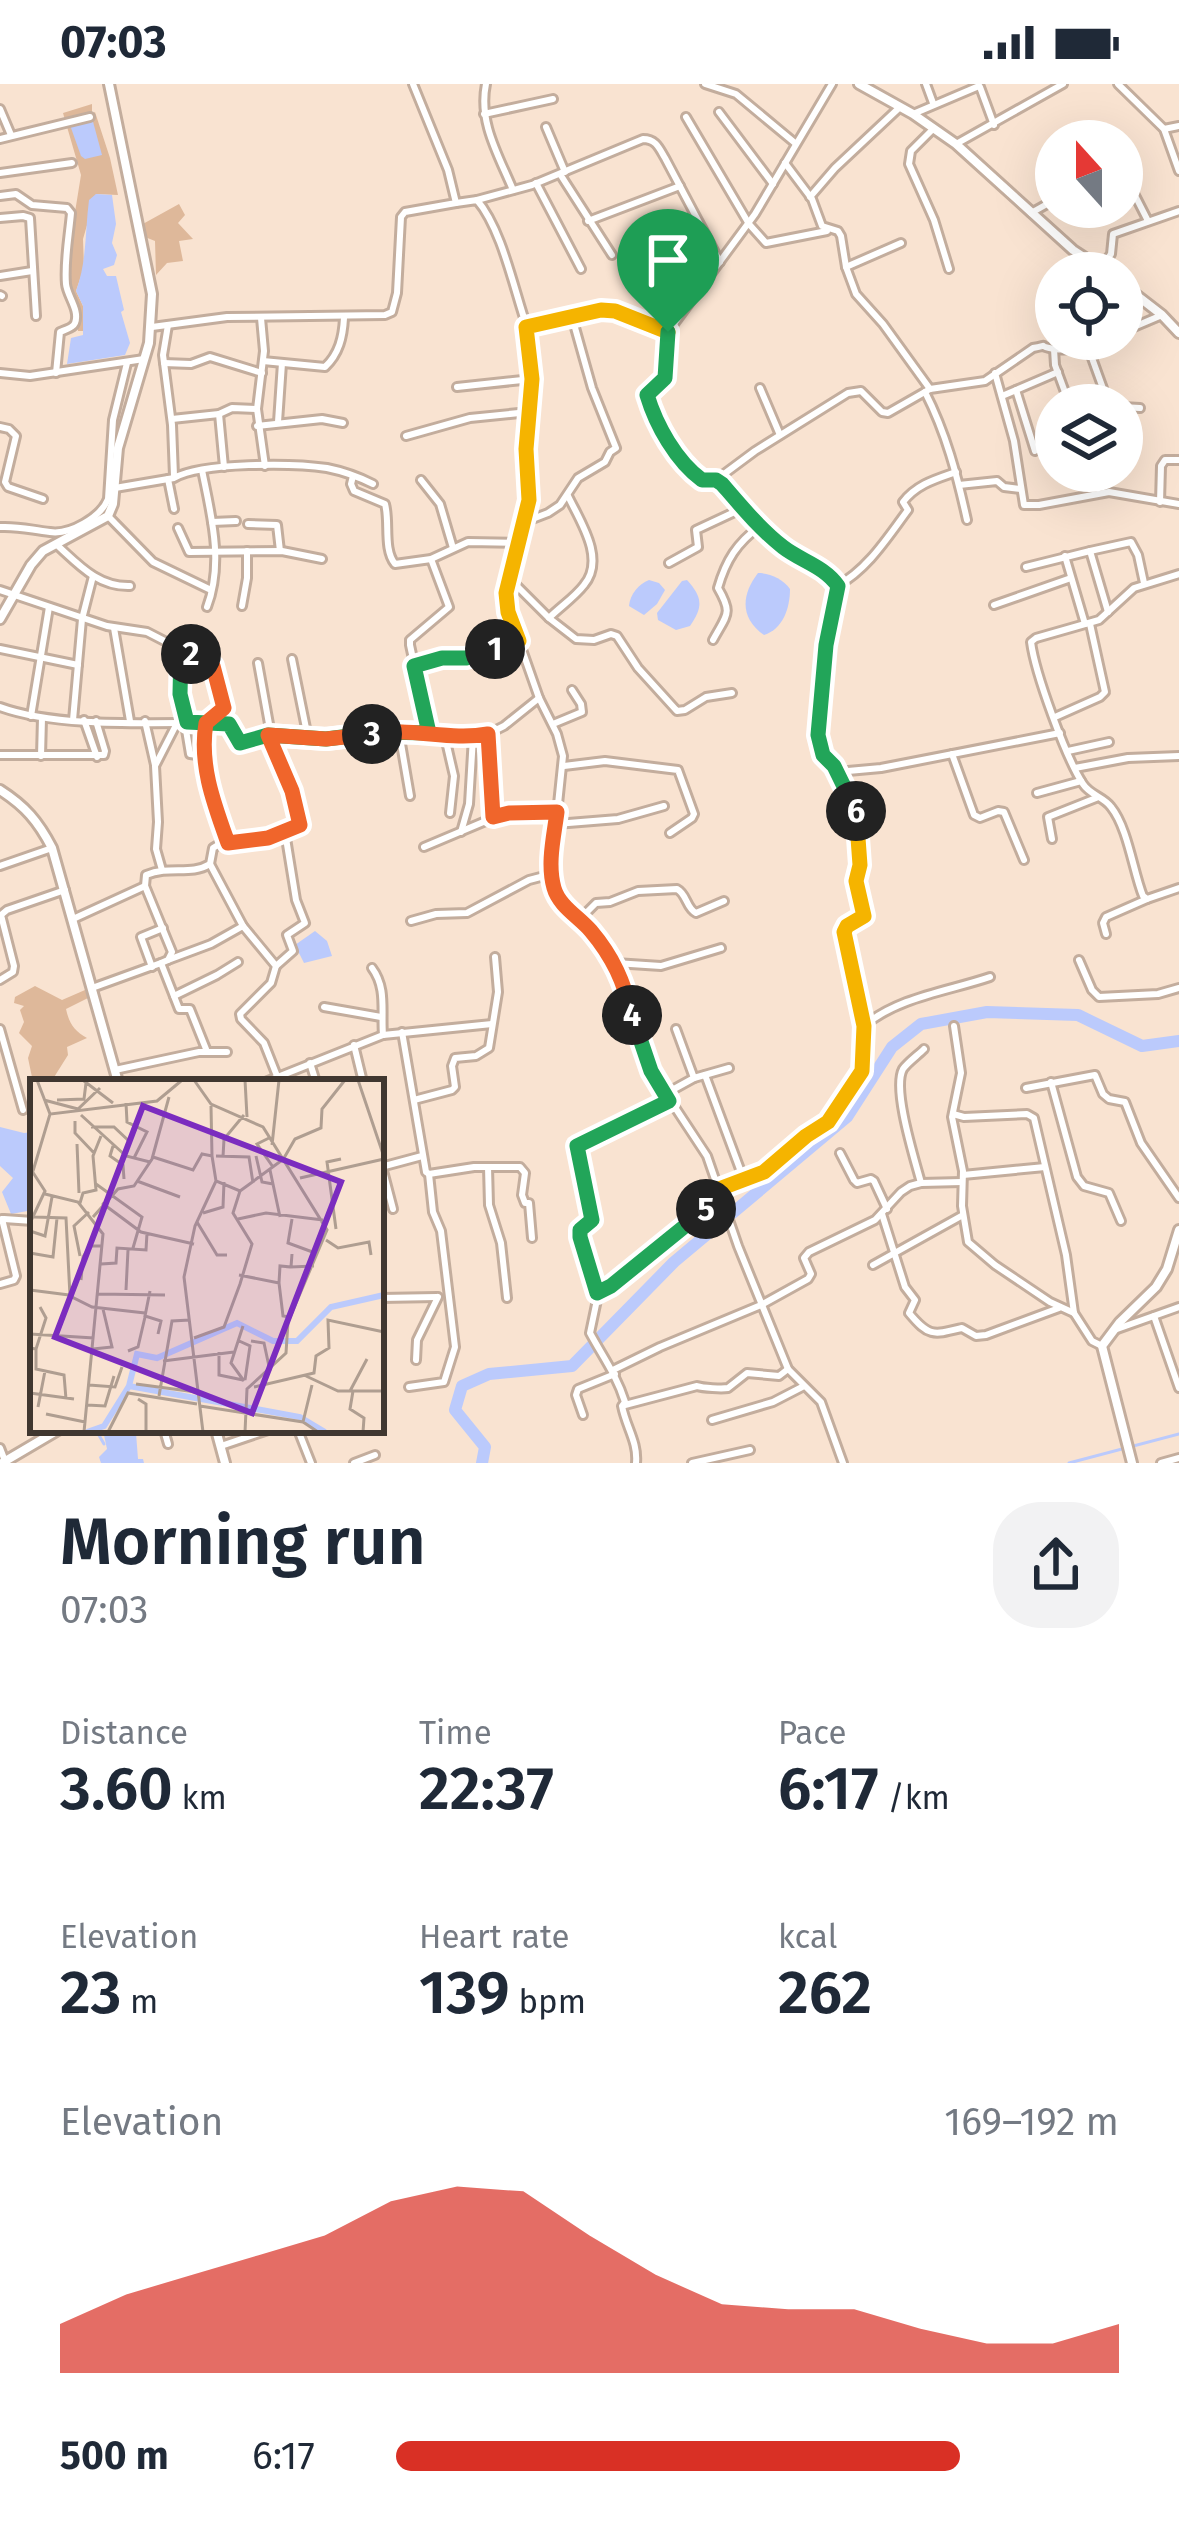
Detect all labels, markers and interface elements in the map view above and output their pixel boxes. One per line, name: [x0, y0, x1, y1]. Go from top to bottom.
text: 07:03: [60, 15, 167, 69]
north arrow: [1035, 120, 1143, 228]
map controls: [1035, 120, 1143, 492]
pin: [617, 209, 719, 332]
icon: arrive: [635, 227, 701, 293]
button: locate: [1035, 252, 1143, 360]
button: layers: [1035, 384, 1143, 492]
pin: 1: [465, 619, 525, 679]
pin: 2: [161, 624, 221, 684]
text: 1: [487, 629, 503, 669]
text: 2: [182, 634, 200, 674]
pin: 3: [342, 704, 402, 764]
text: 3: [363, 714, 381, 754]
pin: 6: [826, 781, 886, 841]
text: 6: [847, 791, 865, 831]
pin: 4: [602, 985, 662, 1045]
text: 4: [623, 995, 641, 1035]
inset map: [30, 1079, 384, 1433]
pin: 5: [676, 1179, 736, 1239]
text: 5: [697, 1189, 715, 1229]
text: Morning run: [60, 1502, 426, 1581]
button: share: [993, 1502, 1119, 1628]
text: 07:03: [60, 1587, 149, 1633]
text: Distance: [60, 1713, 188, 1753]
text: Time: [419, 1713, 492, 1753]
text: Pace: [778, 1713, 846, 1753]
text: 3.60: [60, 1753, 173, 1825]
text: 22:37: [419, 1753, 554, 1825]
text: 6:17: [778, 1753, 879, 1825]
text: km: [173, 1778, 227, 1818]
text: /km: [879, 1778, 950, 1818]
text: Elevation: [60, 1917, 198, 1957]
text: Heart rate: [419, 1917, 569, 1957]
text: kcal: [778, 1917, 837, 1957]
text: 23: [60, 1957, 121, 2029]
text: 139: [419, 1957, 510, 2029]
text: 262: [778, 1957, 872, 2029]
text: m: [121, 1982, 158, 2022]
text: bpm: [510, 1982, 586, 2022]
text: Elevation: [60, 2099, 223, 2145]
text: 169–192 m: [944, 2099, 1119, 2145]
text: 500 m: [60, 2433, 169, 2479]
text: 6:17: [252, 2433, 315, 2479]

